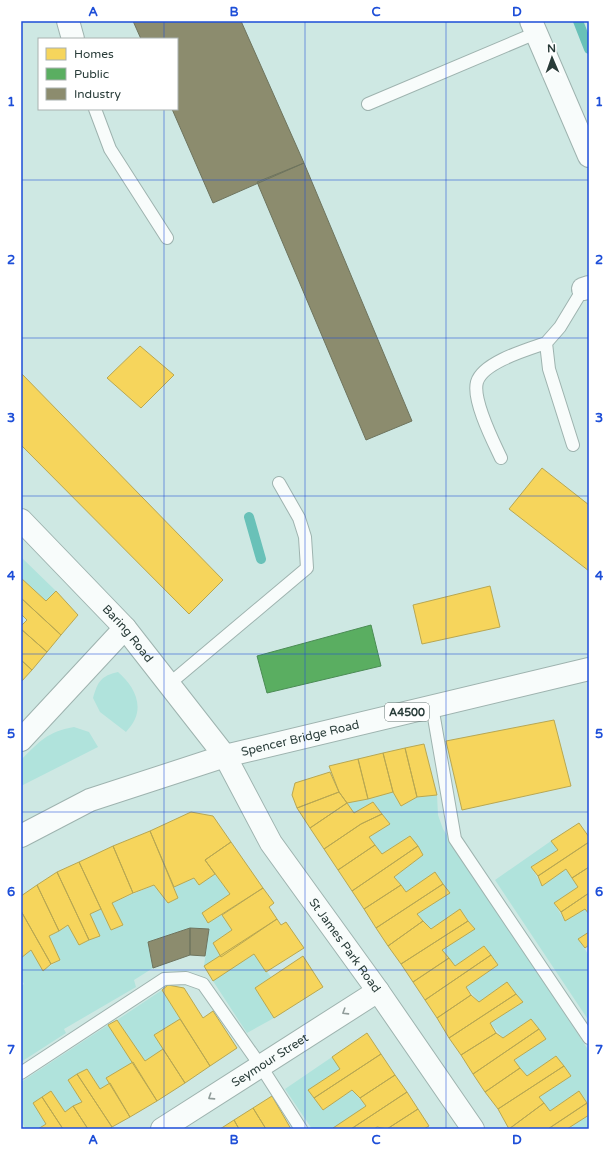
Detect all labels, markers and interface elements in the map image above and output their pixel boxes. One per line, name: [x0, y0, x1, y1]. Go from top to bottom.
text: A: [88, 4, 98, 20]
text: B: [229, 4, 239, 20]
text: C: [371, 4, 381, 20]
text: D: [512, 4, 522, 20]
legend: [38, 38, 178, 110]
north arrow: [532, 38, 572, 78]
text: N: [547, 42, 556, 55]
text: Homes: [74, 47, 114, 61]
text: Public: [74, 67, 109, 81]
text: Industry: [74, 87, 121, 101]
text: 1: [7, 94, 15, 110]
text: 1: [595, 94, 603, 110]
text: 2: [7, 252, 15, 268]
text: 2: [595, 252, 603, 268]
text: 3: [7, 410, 15, 426]
text: 3: [595, 410, 603, 426]
text: 4: [7, 568, 16, 584]
text: 4: [595, 568, 604, 584]
street label: Baring Road: [100, 602, 156, 665]
road number: A4500: [385, 703, 429, 721]
street label: Spencer Bridge Road: [240, 717, 361, 759]
text: 5: [7, 726, 15, 742]
text: 5: [595, 726, 603, 742]
text: 6: [7, 884, 15, 900]
text: 6: [595, 884, 603, 900]
street label: St James Park Road: [306, 895, 384, 995]
one-way arrow: [342, 1007, 349, 1014]
street label: Seymour Street: [229, 1030, 311, 1090]
text: 7: [7, 1042, 15, 1058]
text: 7: [595, 1042, 603, 1058]
one-way arrow: [209, 1092, 216, 1099]
text: A: [88, 1132, 98, 1148]
text: B: [229, 1132, 239, 1148]
text: C: [371, 1132, 381, 1148]
text: D: [512, 1132, 522, 1148]

